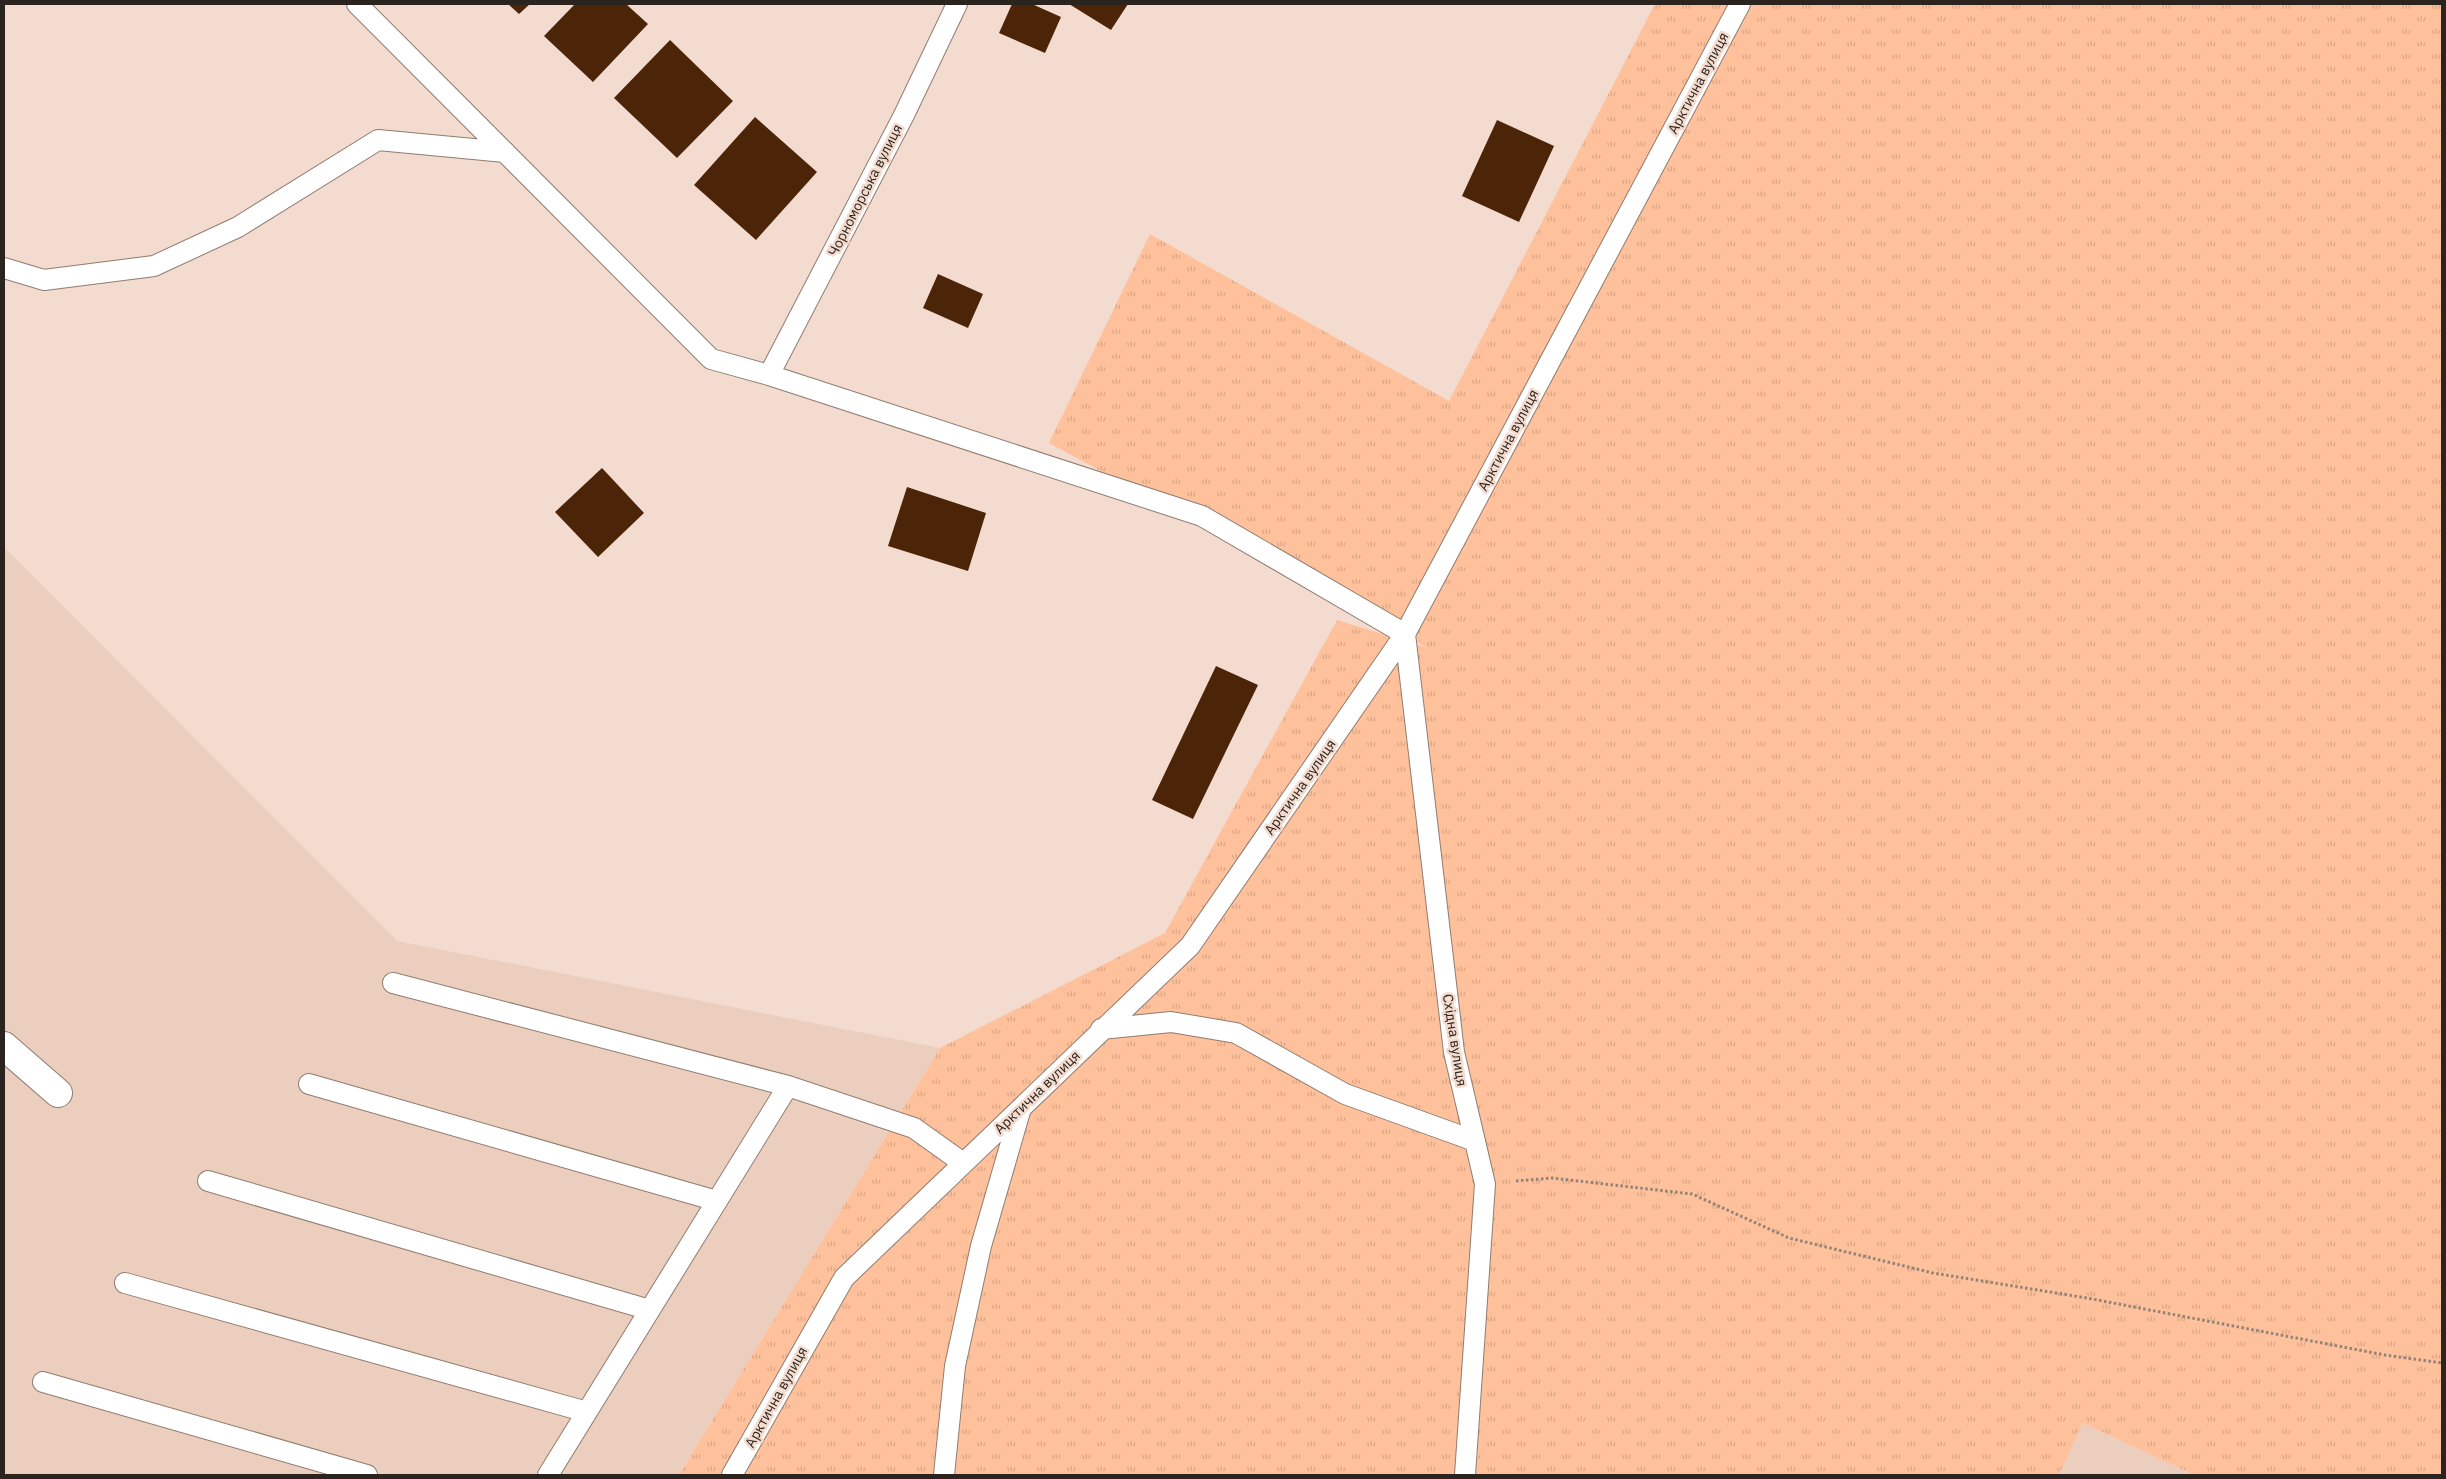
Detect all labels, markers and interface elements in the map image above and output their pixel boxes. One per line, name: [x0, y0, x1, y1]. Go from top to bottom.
street label: Арктична вулиця: [1664, 29, 1732, 137]
street label: Чорноморська вулиця: [824, 121, 906, 259]
street label: Арктична вулиця: [1474, 386, 1542, 494]
street label: Арктична вулиця: [1260, 736, 1340, 838]
street label: Східна вулиця: [1439, 993, 1471, 1087]
street label: Арктична вулиця: [990, 1046, 1084, 1138]
street label: Арктична вулиця: [741, 1343, 811, 1451]

